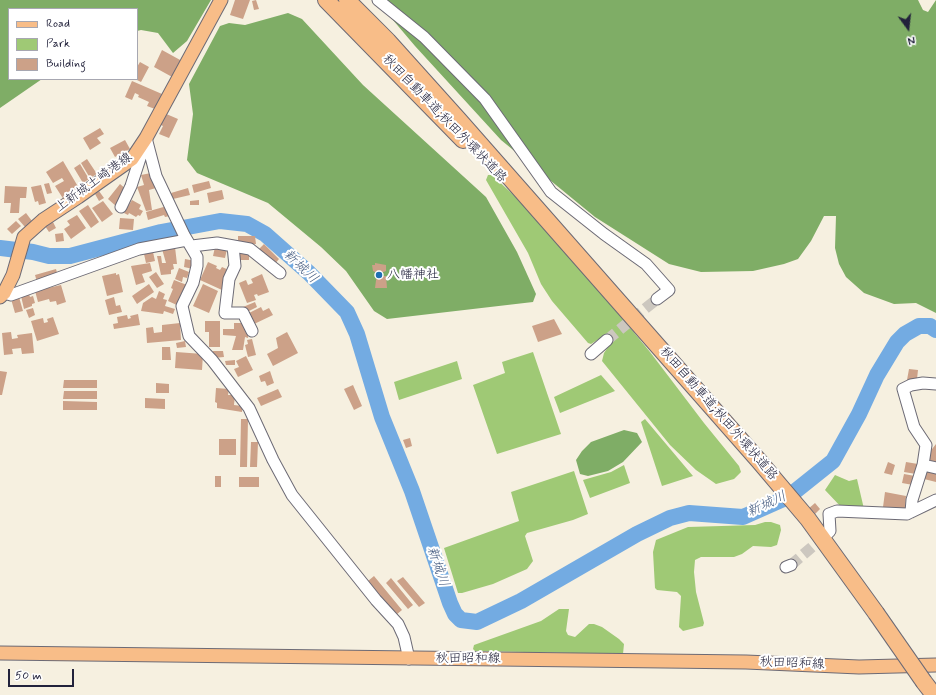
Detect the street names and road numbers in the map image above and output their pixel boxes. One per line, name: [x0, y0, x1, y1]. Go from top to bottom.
street label: 秋田自動車道;秋田外環状道路: [379, 52, 509, 186]
street label: 上新城土崎港線: [53, 150, 135, 216]
street label: 秋田自動車道;秋田外環状道路: [656, 344, 780, 484]
street label: 秋田昭和線: [436, 651, 500, 667]
street label: 秋田昭和線: [759, 655, 825, 673]

